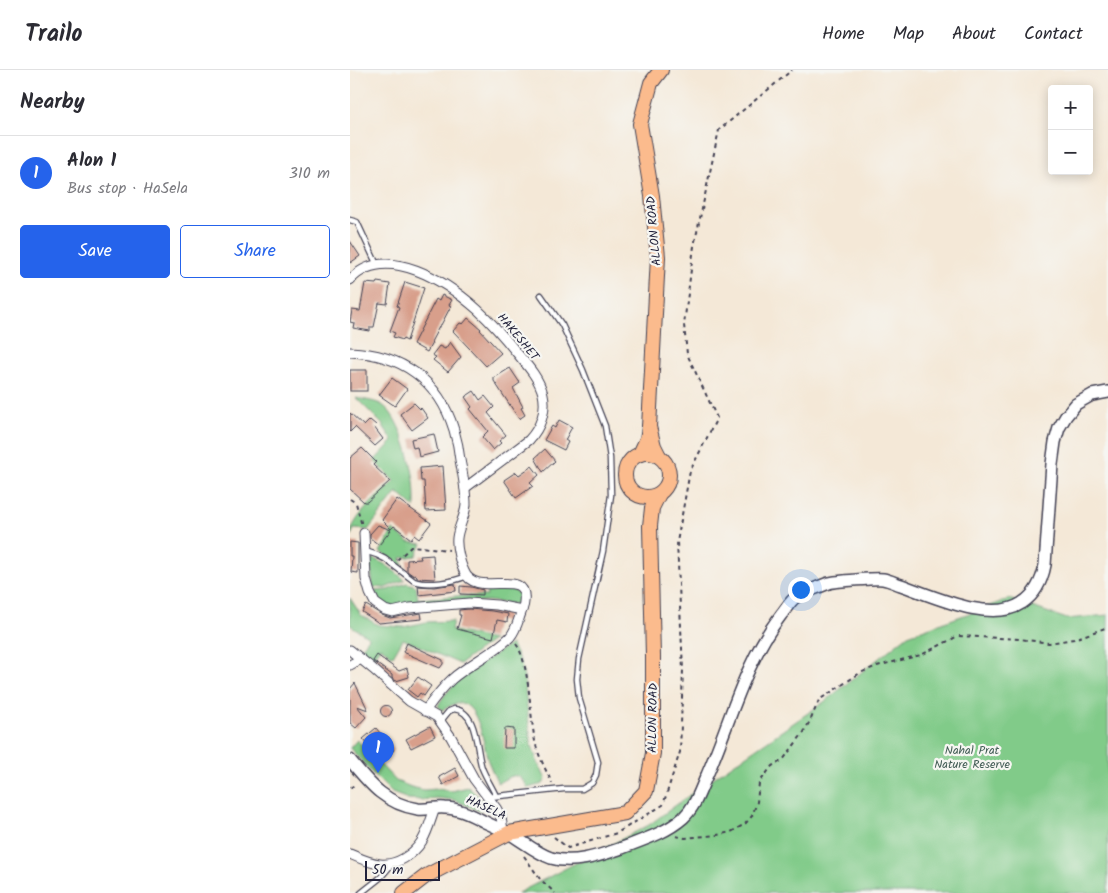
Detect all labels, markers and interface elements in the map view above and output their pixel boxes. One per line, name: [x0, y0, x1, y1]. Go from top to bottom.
text: Trailo: [25, 15, 83, 54]
text: Home: [822, 20, 865, 49]
text: Map: [893, 20, 924, 49]
text: About: [952, 20, 996, 49]
text: Contact: [1024, 20, 1083, 49]
map controls: [1048, 85, 1093, 175]
button: +: [1048, 85, 1093, 130]
text: Nearby: [20, 86, 85, 119]
button: −: [1048, 130, 1093, 175]
text: Alon 1: [67, 146, 116, 176]
text: 1: [34, 161, 38, 186]
text: 310 m: [289, 161, 330, 186]
text: Bus stop · HaSela: [67, 176, 188, 201]
street label: ALLON ROAD: [641, 195, 667, 267]
button: Save: [20, 225, 170, 278]
button: Share: [180, 225, 330, 278]
street label: HAKESHET: [492, 309, 545, 366]
your location: [788, 577, 814, 603]
street label: ALLON ROAD: [643, 683, 663, 753]
pin: 1: [362, 732, 394, 773]
park label: Nahal Prat Nature Reserve: [934, 741, 1010, 774]
street label: HASELA: [463, 791, 509, 825]
scale bar: [365, 858, 440, 881]
text: 50 m: [372, 859, 403, 881]

